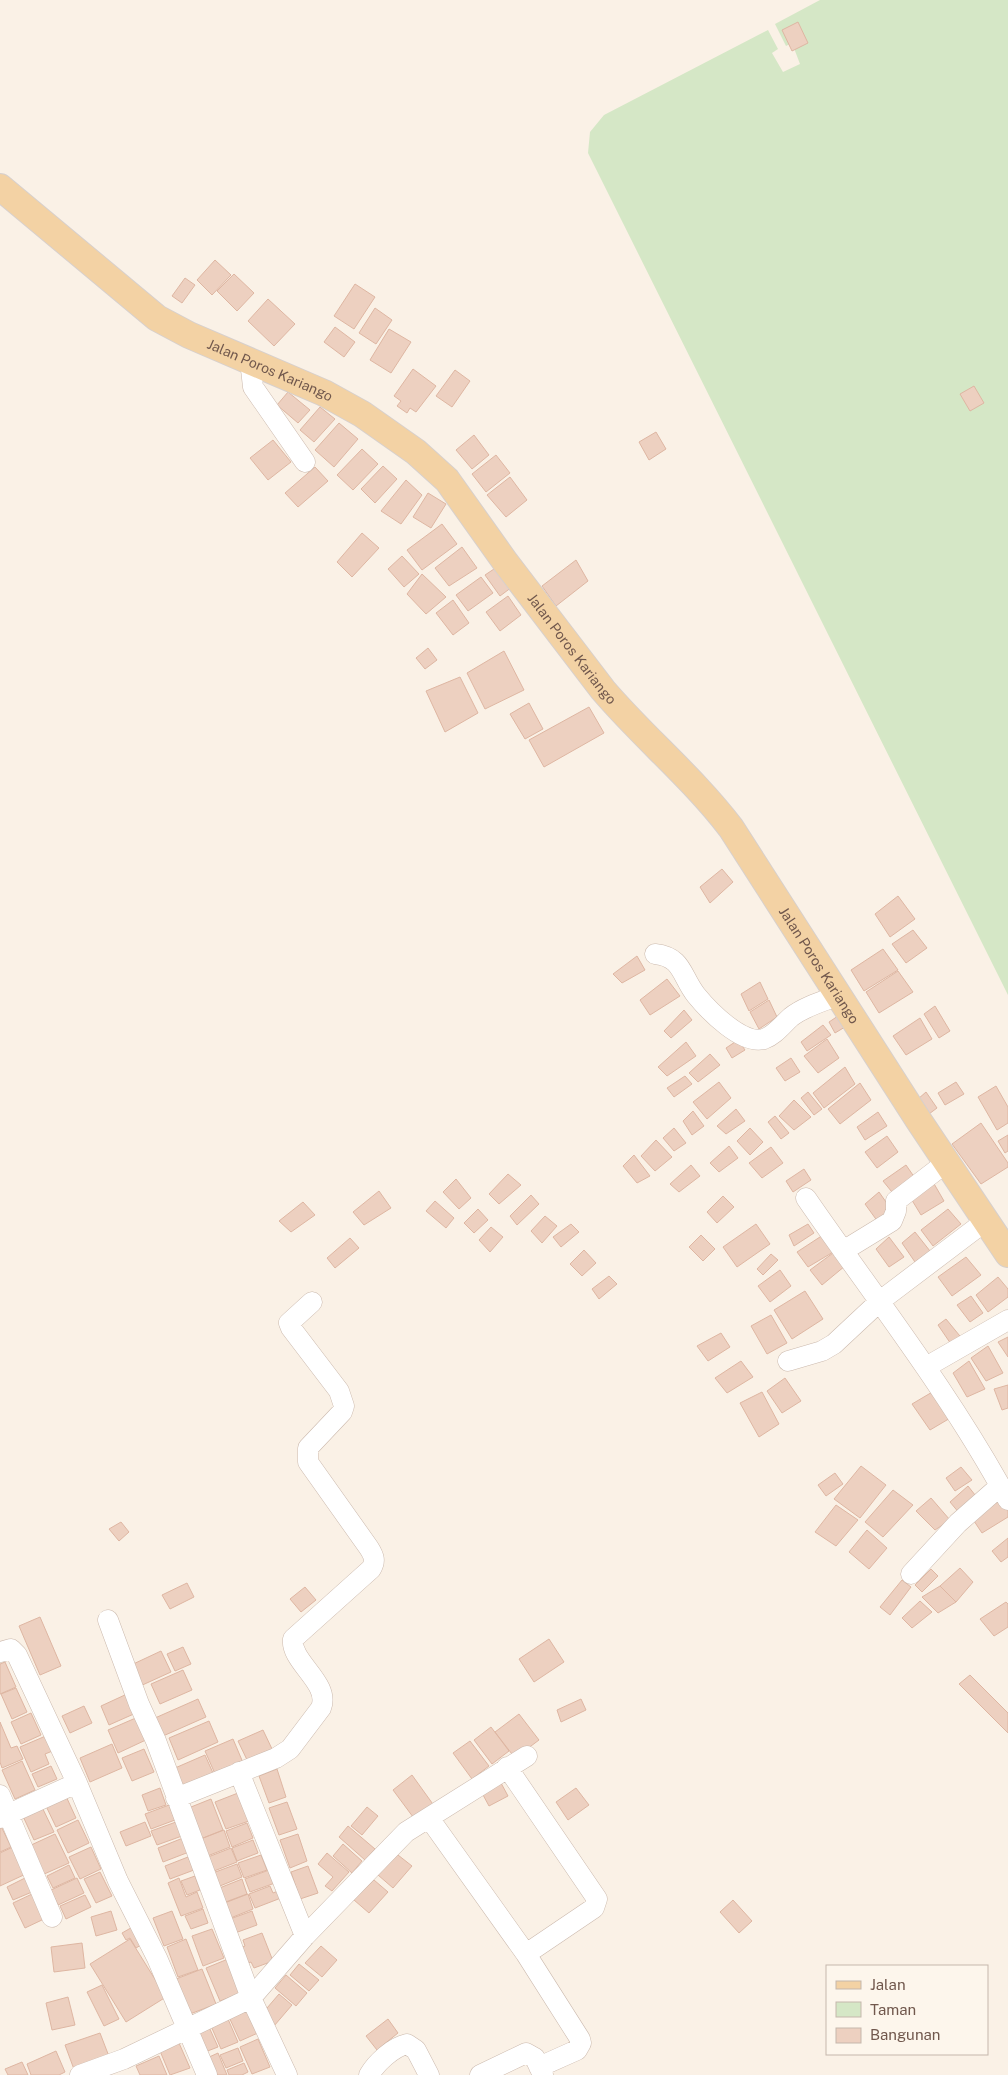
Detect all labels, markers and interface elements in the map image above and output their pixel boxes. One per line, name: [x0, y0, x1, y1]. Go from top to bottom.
street label: Jalan Poros Kariango: [205, 336, 336, 404]
street label: Jalan Poros Kariango: [524, 590, 620, 708]
street label: Jalan Poros Kariango: [776, 904, 862, 1027]
legend: [826, 1965, 988, 2055]
text: Jalan: [870, 1976, 906, 1993]
text: Taman: [870, 2001, 916, 2018]
text: Bangunan: [870, 2026, 941, 2043]

